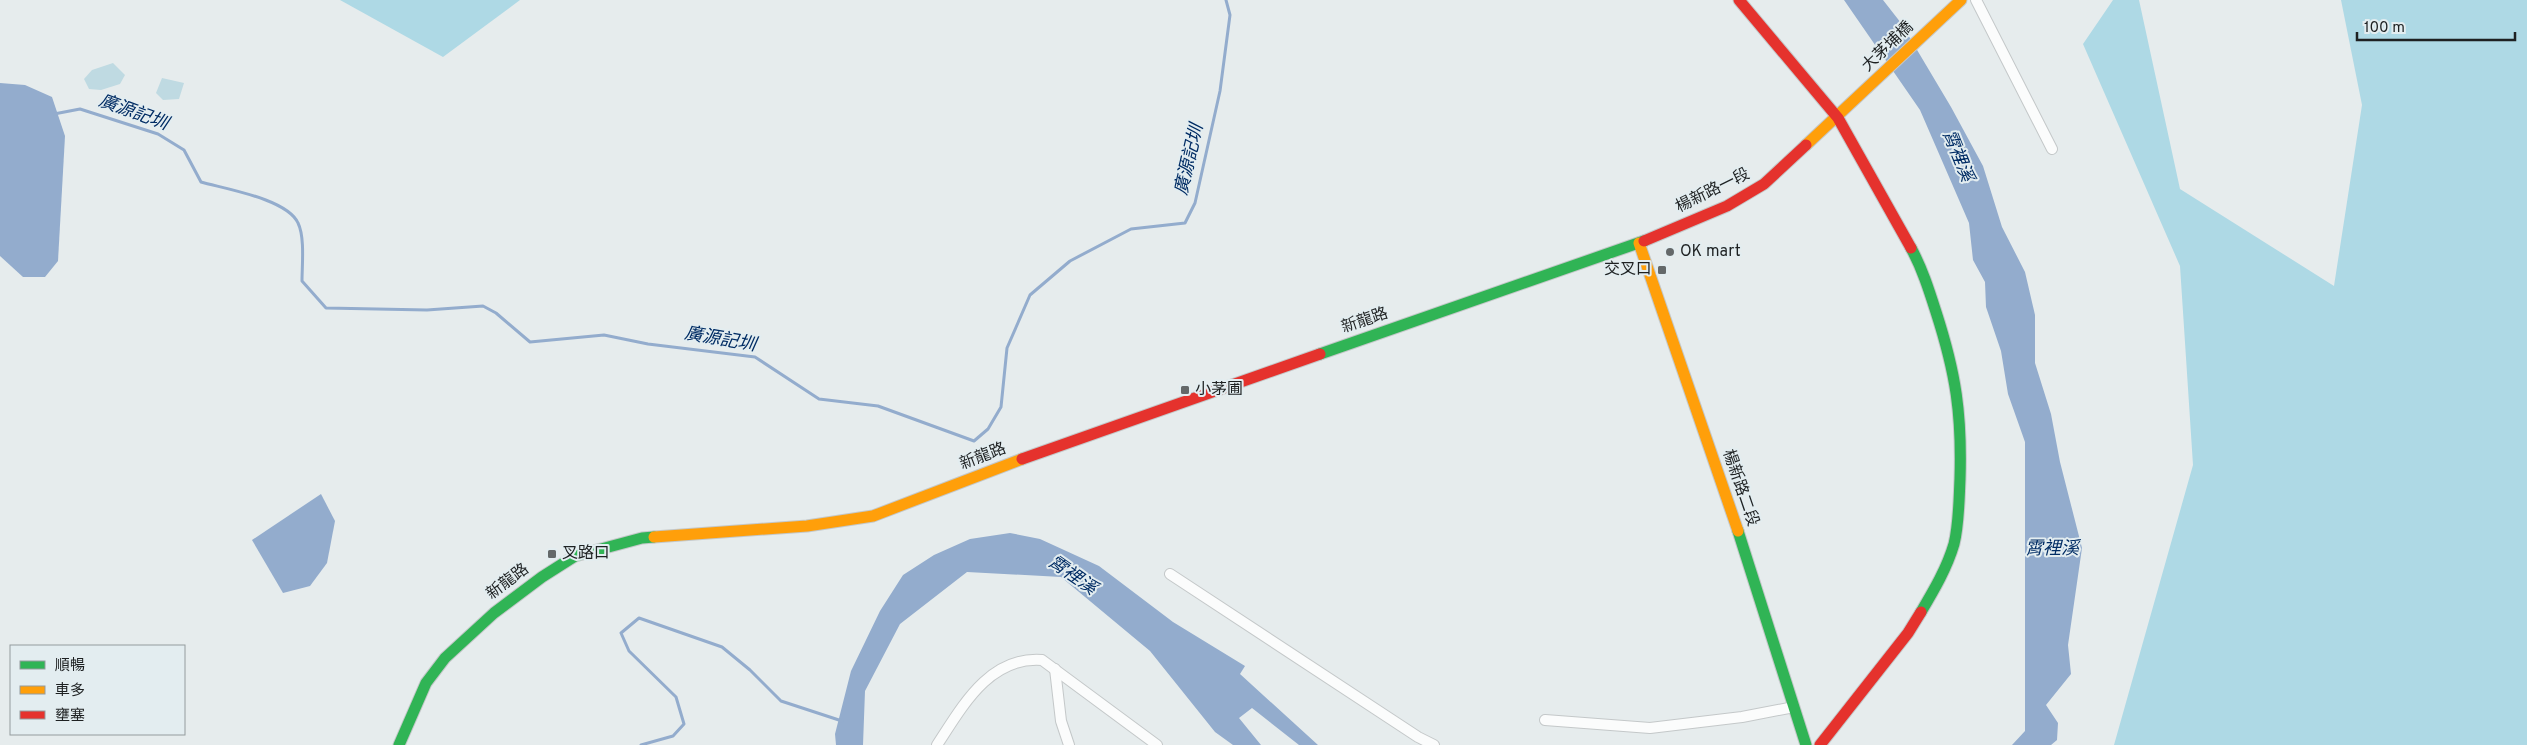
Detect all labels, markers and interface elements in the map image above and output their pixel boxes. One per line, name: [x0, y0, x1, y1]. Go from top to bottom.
scale bar: [2357, 10, 2514, 42]
street label: 大茅埔橋: [1858, 18, 1918, 76]
text: 100 m: [2364, 19, 2405, 38]
water label: 廣源記圳: [95, 90, 174, 137]
water label: 廣源記圳: [1171, 119, 1210, 198]
water label: 霄裡溪: [1936, 127, 1979, 188]
street label: 楊新路一段: [1673, 164, 1753, 218]
place label: OK mart: [1680, 242, 1741, 262]
marker: OK mart: [1664, 246, 1676, 258]
place label: 交叉口: [1604, 260, 1652, 280]
marker: 交叉口: [1656, 264, 1668, 276]
street label: 新龍路: [1339, 304, 1391, 338]
water label: 廣源記圳: [683, 322, 760, 358]
place label: 小茅圃: [1195, 380, 1243, 400]
marker: 小茅圃: [1179, 384, 1191, 396]
street label: 新龍路: [957, 439, 1009, 475]
street label: 楊新路二段: [1718, 447, 1762, 529]
water label: 霄裡溪: [2025, 538, 2082, 561]
place label: 叉路口: [562, 544, 610, 564]
marker: 叉路口: [546, 548, 558, 560]
water label: 霄裡溪: [1043, 551, 1103, 603]
street label: 新龍路: [483, 560, 533, 604]
legend: [10, 645, 185, 735]
text: 順暢: [55, 657, 85, 676]
text: 車多: [55, 682, 85, 701]
text: 壅塞: [55, 707, 85, 726]

